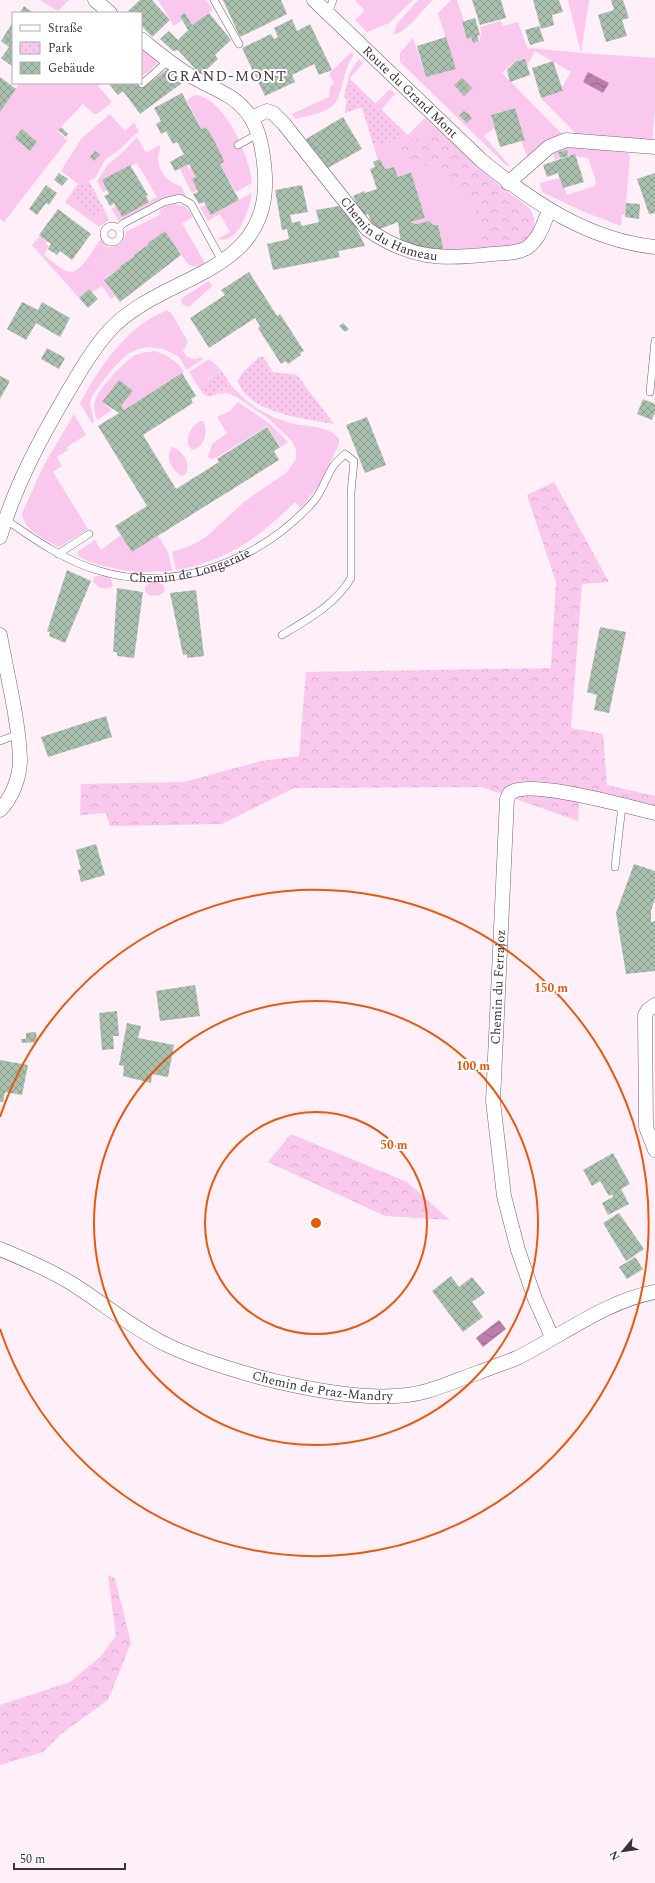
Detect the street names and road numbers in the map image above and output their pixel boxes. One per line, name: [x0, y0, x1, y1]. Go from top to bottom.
street label: Route du Grand Mont: [358, 41, 463, 143]
street label: Chemin du Hameau: [335, 192, 439, 266]
street label: Chemin de Longeraie: [129, 543, 254, 588]
street label: Chemin du Ferrajoz: [486, 929, 511, 1045]
street label: Chemin de Praz-Mandry: [250, 1366, 394, 1406]

